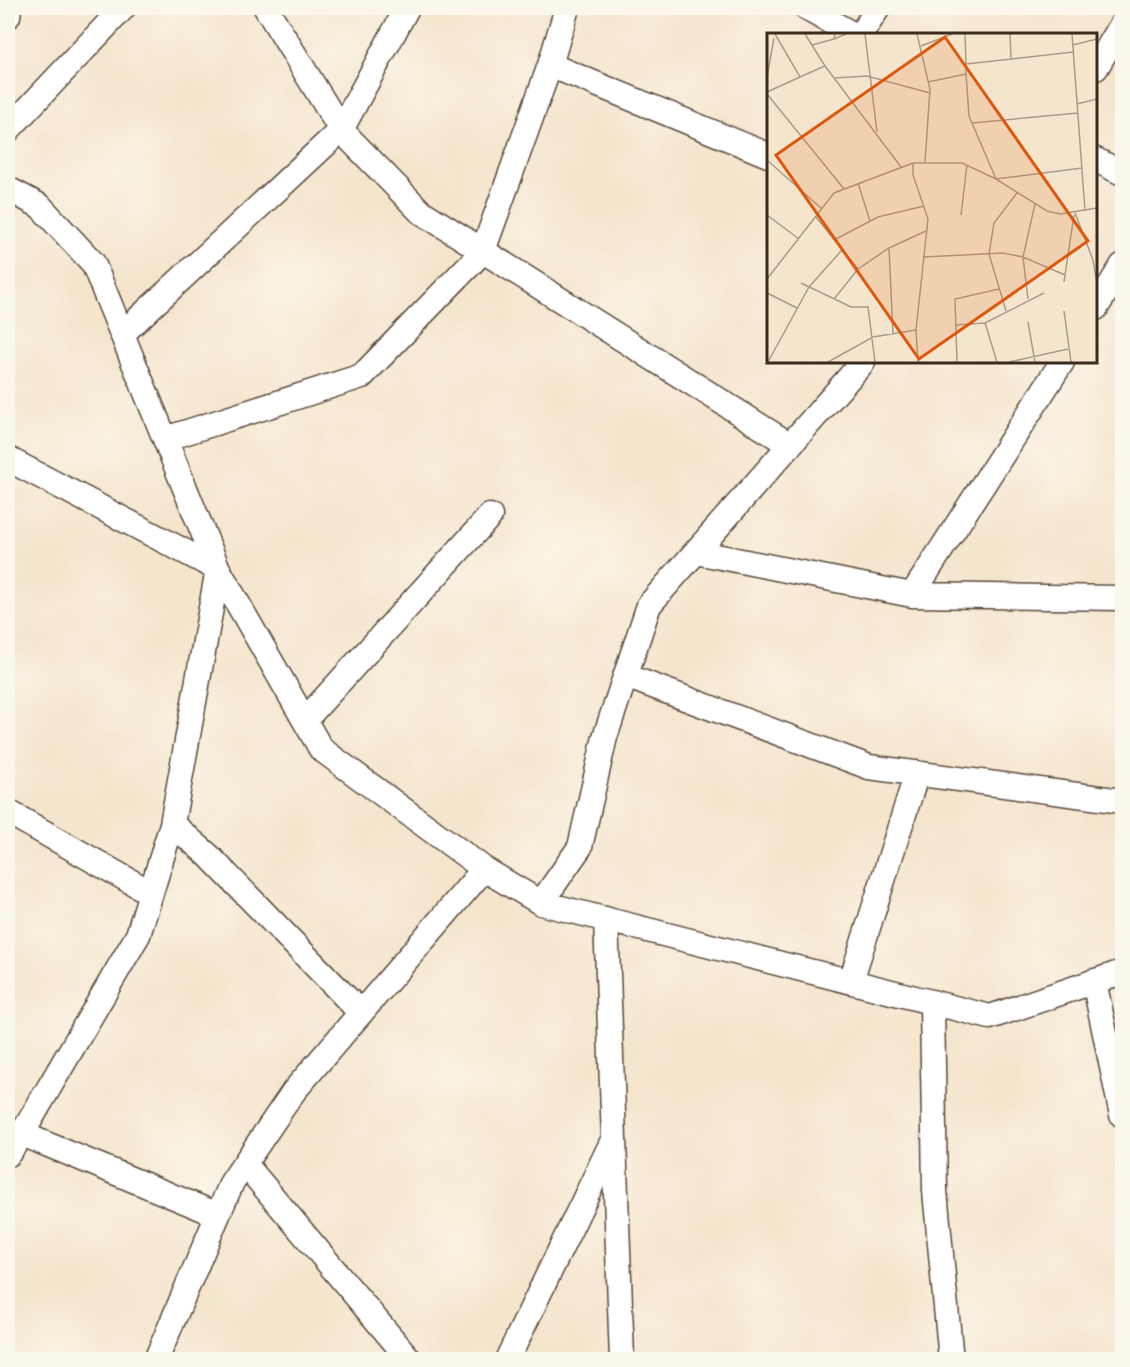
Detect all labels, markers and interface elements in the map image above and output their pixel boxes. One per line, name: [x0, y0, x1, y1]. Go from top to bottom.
inset map: [767, 33, 1097, 363]

